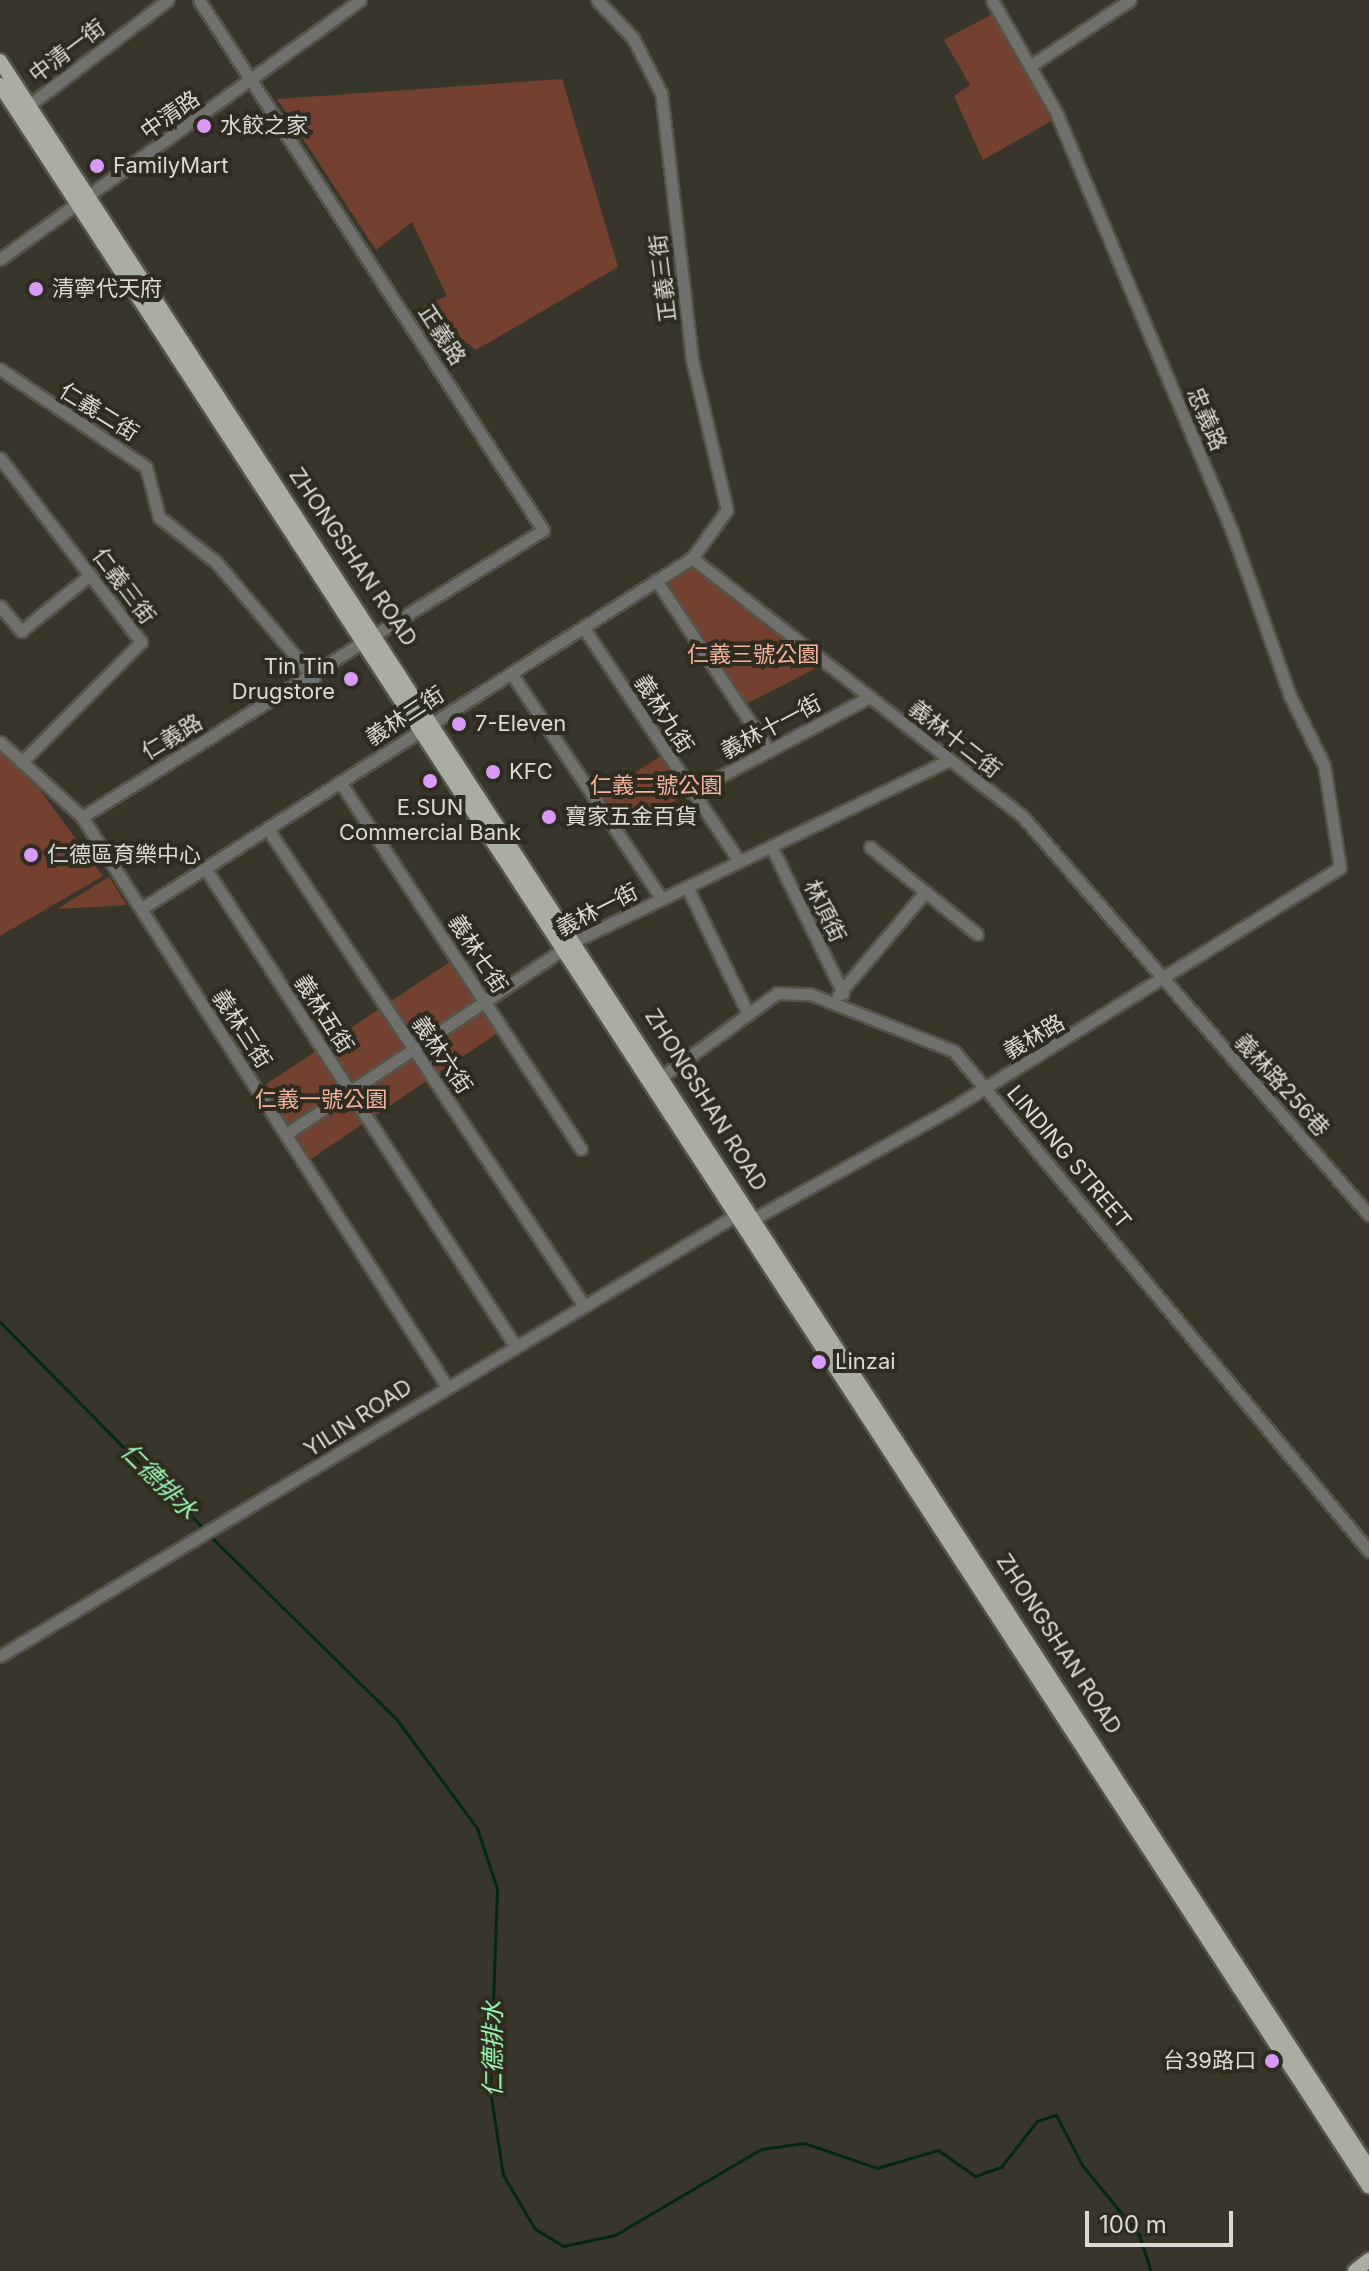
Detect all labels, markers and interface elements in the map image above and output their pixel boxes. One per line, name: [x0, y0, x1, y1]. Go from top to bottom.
street label: 中清一街: [24, 14, 110, 88]
street label: 中清路: [135, 85, 205, 145]
place label: 水餃之家: [220, 113, 308, 139]
marker: 水餃之家: [195, 117, 213, 135]
place label: FamilyMart: [113, 153, 228, 179]
marker: FamilyMart: [88, 157, 106, 175]
street label: 正義三街: [645, 233, 681, 323]
place label: 清寧代天府: [52, 276, 162, 302]
marker: 清寧代天府: [27, 280, 45, 298]
street label: 正義路: [413, 300, 471, 370]
street label: 仁義二街: [55, 377, 143, 447]
street label: 忠義路: [1182, 383, 1232, 455]
street label: ZHONGSHAN ROAD: [283, 463, 423, 651]
street label: 仁義三街: [87, 543, 161, 629]
park label: 仁義三號公園: [687, 642, 819, 668]
place label: Tin Tin Drugstore: [232, 653, 335, 704]
marker: Tin Tin Drugstore: [342, 670, 360, 688]
street label: 義林九街: [629, 670, 699, 758]
street label: 義林二街: [361, 681, 449, 751]
street label: 義林十一街: [716, 690, 826, 764]
street label: 義林十二街: [904, 695, 1006, 783]
street label: 仁義路: [137, 709, 207, 765]
place label: 7-Eleven: [475, 711, 566, 737]
marker: 7-Eleven: [450, 715, 468, 733]
place label: KFC: [509, 759, 553, 785]
marker: KFC: [484, 763, 502, 781]
marker: E.SUN Commercial Bank: [421, 772, 439, 790]
park label: 仁義二號公園: [590, 773, 722, 799]
place label: E.SUN Commercial Bank: [339, 794, 521, 846]
place label: 寶家五金百貨: [565, 804, 697, 830]
marker: 寶家五金百貨: [540, 808, 558, 826]
place label: 仁德區育樂中心: [47, 842, 201, 868]
marker: 仁德區育樂中心: [22, 846, 40, 864]
street label: 林頂街: [799, 876, 851, 946]
street label: 義林一街: [552, 878, 642, 942]
street label: 義林七街: [443, 910, 513, 998]
street label: 義林五街: [289, 970, 359, 1058]
street label: 義林三街: [207, 985, 277, 1073]
street label: ZHONGSHAN ROAD: [639, 1004, 773, 1196]
street label: 義林路: [999, 1009, 1069, 1065]
street label: 義林六街: [406, 1011, 478, 1099]
street label: 義林路256巷: [1229, 1028, 1335, 1142]
street label: LINDING STREET: [1001, 1080, 1137, 1234]
park label: 仁義一號公園: [255, 1087, 387, 1113]
place label: Linzai: [835, 1349, 896, 1375]
marker: Linzai: [810, 1353, 828, 1371]
street label: YILIN ROAD: [299, 1373, 417, 1463]
water label: 仁德排水: [115, 1437, 203, 1525]
street label: ZHONGSHAN ROAD: [991, 1549, 1127, 1739]
water label: 仁德排水: [479, 2001, 507, 2097]
place label: 台39路口: [1163, 2048, 1256, 2074]
marker: 台39路口: [1263, 2052, 1281, 2070]
scale bar: [1089, 2195, 1237, 2245]
text: 100 m: [1099, 2210, 1167, 2239]

